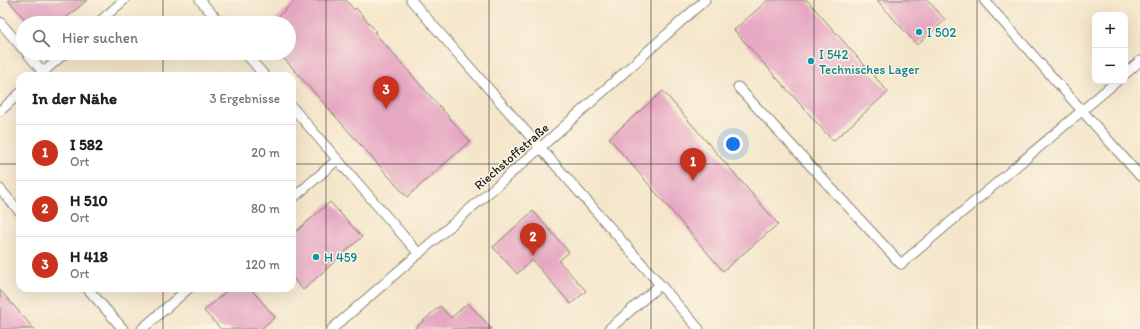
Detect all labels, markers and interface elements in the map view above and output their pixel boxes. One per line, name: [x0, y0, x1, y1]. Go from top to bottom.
map controls: [1092, 12, 1128, 84]
button: +: [1092, 12, 1128, 48]
search box: [16, 16, 296, 60]
place label: I 502: [927, 25, 957, 40]
icon: search: [30, 27, 52, 49]
marker: I 502: [914, 27, 924, 37]
text: Hier suchen: [62, 29, 138, 47]
place label: I 542 Technisches Lager: [819, 47, 920, 77]
button: −: [1092, 48, 1128, 84]
marker: I 542 Technisches Lager: [806, 56, 816, 66]
pin: 3: [373, 76, 399, 109]
text: In der Nähe: [32, 88, 117, 108]
text: 3 Ergebnisse: [210, 91, 280, 106]
street label: Riechstoffstraße: [471, 120, 552, 193]
your location: [723, 134, 743, 154]
text: I 582: [70, 136, 103, 154]
text: 1: [42, 145, 48, 160]
text: 20 m: [251, 145, 280, 160]
pin: 1: [680, 148, 706, 181]
text: Ort: [70, 154, 89, 169]
text: H 510: [70, 192, 108, 210]
text: 2: [42, 201, 48, 216]
text: 80 m: [251, 201, 280, 216]
text: Ort: [70, 210, 89, 225]
pin: 2: [520, 223, 546, 256]
text: H 418: [70, 248, 108, 266]
place label: H 459: [324, 250, 358, 265]
marker: H 459: [311, 252, 321, 262]
text: 3: [41, 257, 49, 272]
text: 120 m: [245, 257, 280, 272]
text: Ort: [70, 266, 89, 281]

